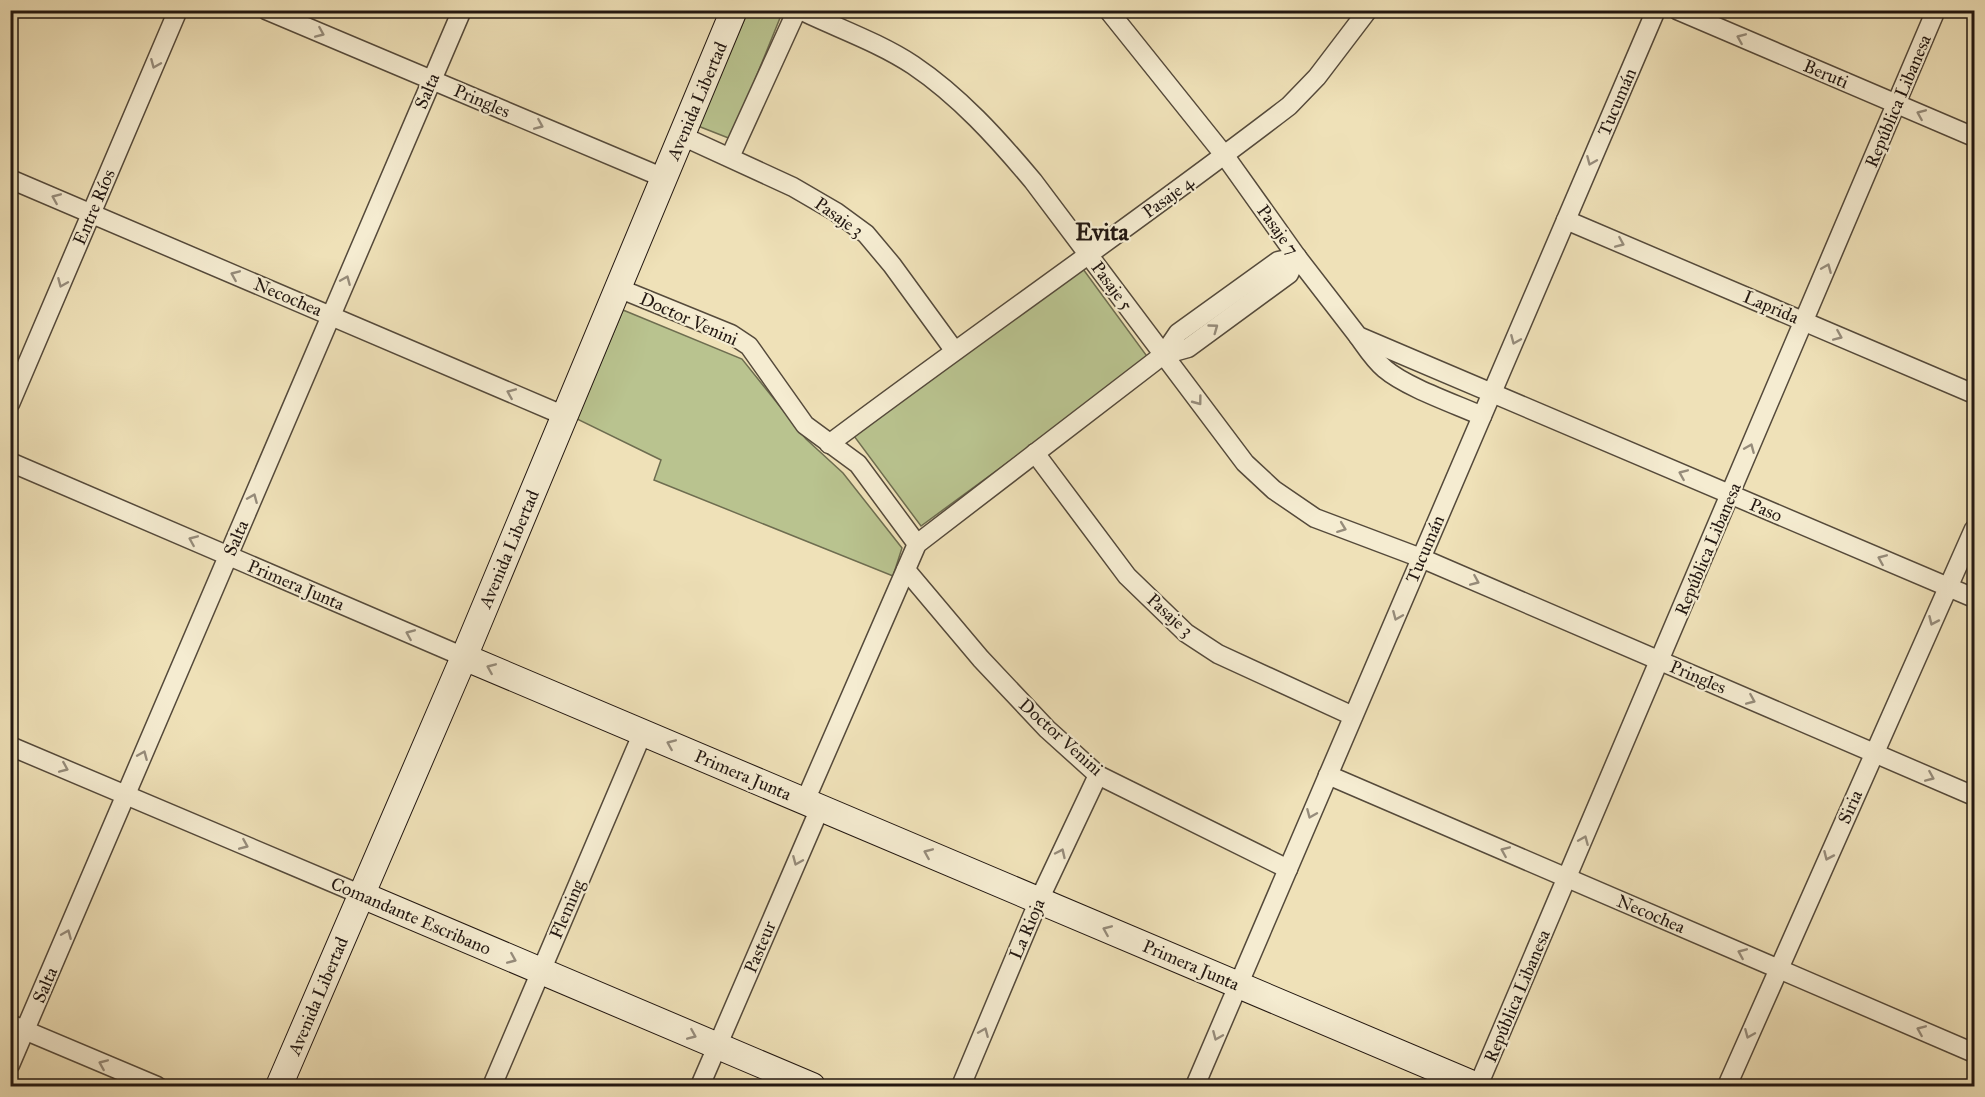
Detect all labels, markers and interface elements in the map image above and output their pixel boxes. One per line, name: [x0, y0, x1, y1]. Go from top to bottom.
one-way arrow: [314, 26, 325, 38]
street label: República Libanesa: [1860, 31, 1936, 171]
one-way arrow: [1737, 33, 1748, 45]
street label: Avenida Libertad: [662, 38, 732, 164]
street label: Beruti: [1800, 55, 1852, 93]
one-way arrow: [150, 58, 162, 69]
street label: Tucumán: [1593, 65, 1641, 139]
street label: Salta: [410, 69, 444, 112]
street label: Pringles: [450, 79, 513, 124]
one-way arrow: [1916, 109, 1927, 121]
one-way arrow: [533, 118, 544, 130]
one-way arrow: [1587, 155, 1599, 166]
street label: Entre Ríos: [68, 166, 120, 248]
street label: Pasaje 4: [1138, 171, 1199, 223]
street label: Pasaje 3: [810, 192, 868, 242]
one-way arrow: [51, 193, 62, 205]
street label: Pasaje 7: [1252, 200, 1304, 260]
district label: Evita: [1075, 217, 1130, 247]
one-way arrow: [1614, 235, 1625, 247]
street label: Pasaje 5: [1086, 257, 1138, 315]
one-way arrow: [1820, 264, 1832, 275]
one-way arrow: [231, 270, 242, 282]
street label: Necochea: [251, 273, 326, 321]
one-way arrow: [57, 276, 69, 287]
one-way arrow: [339, 276, 351, 287]
street label: Laprida: [1740, 286, 1802, 329]
street label: Doctor Venini: [636, 288, 742, 350]
one-way arrow: [1208, 325, 1219, 336]
one-way arrow: [1832, 329, 1843, 341]
one-way arrow: [1510, 334, 1522, 345]
one-way arrow: [506, 388, 517, 400]
one-way arrow: [1191, 395, 1202, 406]
one-way arrow: [1743, 443, 1755, 454]
one-way arrow: [1678, 469, 1689, 481]
street label: República Libanesa: [1670, 479, 1746, 619]
street label: Avenida Libertad: [474, 486, 544, 612]
street label: Paso: [1746, 493, 1786, 527]
one-way arrow: [246, 494, 258, 505]
street label: Tucumán: [1401, 512, 1449, 586]
street label: Salta: [219, 516, 253, 559]
one-way arrow: [1336, 521, 1346, 534]
one-way arrow: [188, 535, 199, 547]
one-way arrow: [1877, 554, 1888, 566]
street label: Primera Junta: [244, 555, 348, 616]
one-way arrow: [1469, 574, 1480, 586]
street label: Pasaje 3: [1142, 589, 1198, 641]
one-way arrow: [1392, 610, 1404, 621]
one-way arrow: [1929, 614, 1941, 625]
one-way arrow: [406, 629, 417, 641]
street label: Pringles: [1666, 655, 1729, 700]
one-way arrow: [487, 663, 498, 675]
one-way arrow: [1744, 693, 1755, 705]
street label: Doctor Venini: [1015, 694, 1108, 780]
one-way arrow: [666, 739, 677, 751]
street label: Primera Junta: [691, 745, 795, 806]
one-way arrow: [136, 750, 148, 761]
one-way arrow: [58, 761, 69, 773]
one-way arrow: [1924, 770, 1935, 782]
street label: Siria: [1833, 786, 1867, 827]
one-way arrow: [1307, 808, 1319, 819]
one-way arrow: [1576, 835, 1588, 846]
one-way arrow: [237, 838, 248, 850]
one-way arrow: [1500, 846, 1511, 858]
one-way arrow: [923, 848, 934, 860]
one-way arrow: [1053, 849, 1065, 860]
one-way arrow: [1823, 850, 1835, 861]
one-way arrow: [792, 855, 804, 866]
street label: Comandante Escribano: [328, 872, 494, 960]
street label: Fleming: [545, 875, 590, 942]
street label: Necochea: [1614, 890, 1689, 938]
street label: La Rioja: [1004, 895, 1050, 963]
street label: Pasteur: [739, 917, 781, 976]
one-way arrow: [1102, 925, 1113, 937]
street label: República Libanesa: [1479, 926, 1555, 1066]
one-way arrow: [59, 929, 71, 940]
street label: Avenida Libertad: [283, 933, 353, 1059]
street label: Primera Junta: [1139, 935, 1243, 996]
one-way arrow: [1737, 948, 1748, 960]
one-way arrow: [506, 952, 517, 964]
street label: Salta: [28, 963, 62, 1006]
one-way arrow: [1916, 1025, 1927, 1037]
one-way arrow: [685, 1028, 696, 1040]
one-way arrow: [977, 1028, 989, 1039]
one-way arrow: [1744, 1028, 1756, 1039]
one-way arrow: [1212, 1029, 1224, 1040]
one-way arrow: [98, 1059, 109, 1071]

